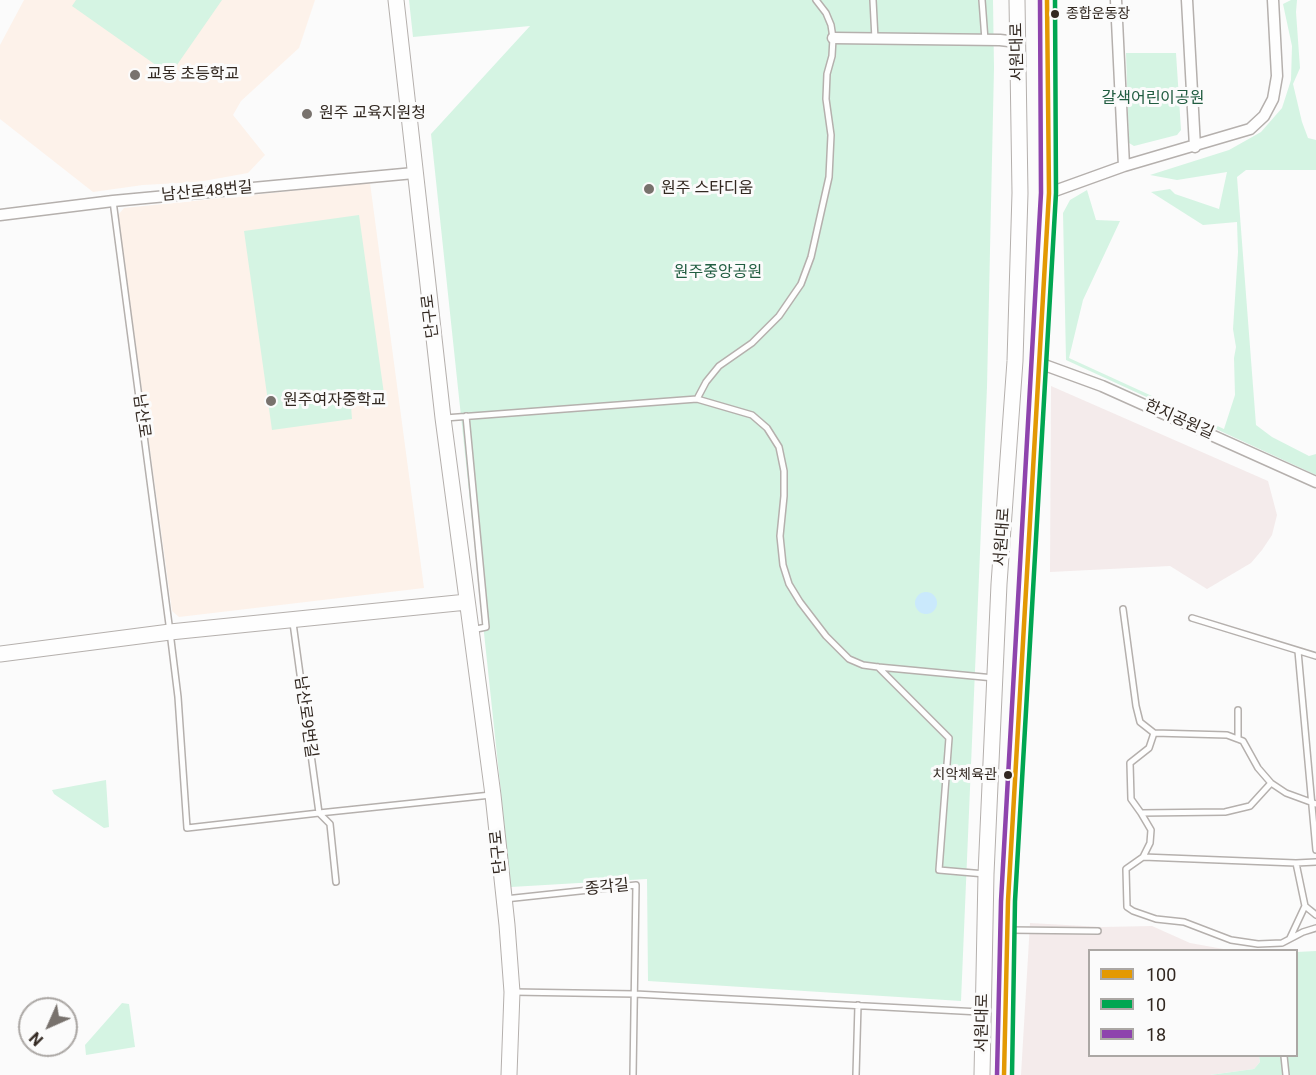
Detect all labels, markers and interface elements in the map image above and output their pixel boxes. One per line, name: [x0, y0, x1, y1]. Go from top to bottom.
place label: 종합운동장: [1066, 6, 1130, 22]
marker: 종합운동장: [1049, 8, 1061, 20]
street label: 서원대로: [1008, 22, 1028, 82]
place label: 교동 초등학교: [147, 65, 239, 85]
marker: 교동 초등학교: [128, 68, 142, 82]
park label: 갈색어린이공원: [1101, 89, 1205, 109]
place label: 원주 교육지원청: [319, 104, 426, 124]
marker: 원주 교육지원청: [300, 107, 314, 121]
street label: 남산로48번길: [161, 178, 253, 206]
place label: 원주 스타디움: [661, 179, 753, 199]
marker: 원주 스타디움: [642, 182, 656, 196]
park label: 원주중앙공원: [674, 263, 762, 283]
street label: 단구로: [419, 293, 443, 339]
place label: 원주여자중학교: [283, 391, 386, 411]
street label: 남산로: [128, 393, 154, 439]
marker: 원주여자중학교: [264, 394, 278, 408]
street label: 한지공원길: [1141, 396, 1217, 444]
street label: 서원대로: [991, 507, 1015, 567]
street label: 남산로9번길: [290, 675, 320, 759]
place label: 치악체육관: [933, 767, 997, 783]
marker: 치악체육관: [1002, 769, 1014, 781]
street label: 단구로: [487, 829, 511, 875]
street label: 종각길: [584, 876, 630, 900]
legend: [1088, 949, 1298, 1057]
text: 100: [1146, 964, 1176, 985]
street label: 서원대로: [973, 993, 993, 1053]
text: 10: [1146, 994, 1166, 1015]
north arrow: [18, 997, 78, 1057]
text: 18: [1146, 1024, 1166, 1045]
text: N: [26, 1028, 47, 1049]

